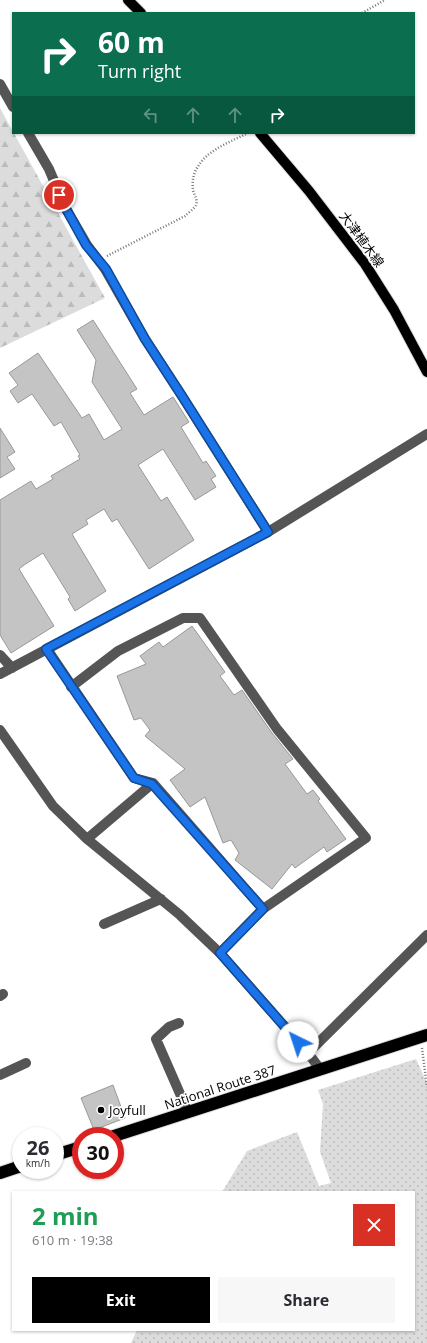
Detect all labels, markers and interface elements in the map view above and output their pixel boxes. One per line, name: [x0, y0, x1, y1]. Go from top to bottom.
text: 60 m: [98, 23, 165, 61]
icon: right: [32, 28, 84, 80]
text: Turn right: [98, 59, 181, 83]
icon: left: [140, 104, 162, 126]
icon: ahead: [182, 104, 204, 126]
icon: ahead: [224, 104, 246, 126]
icon: right: [266, 104, 288, 126]
pin: [42, 178, 76, 212]
icon: arrive: [48, 184, 70, 206]
street label: 大津植木線: [336, 207, 388, 271]
position arrow: [277, 1021, 319, 1063]
street label: National Route 387: [162, 1061, 278, 1113]
place label: Joyfull: [107, 1101, 146, 1119]
marker: Joyfull: [96, 1105, 106, 1115]
speed limit sign: 30: [72, 1127, 124, 1179]
text: 26: [27, 1134, 49, 1161]
text: km/h: [26, 1156, 50, 1170]
text: 2 min: [32, 1199, 99, 1232]
button: close: [353, 1204, 395, 1246]
text: 610 m · 19:38: [32, 1231, 113, 1249]
button: Exit: [32, 1277, 210, 1323]
button: Share: [218, 1277, 395, 1323]

